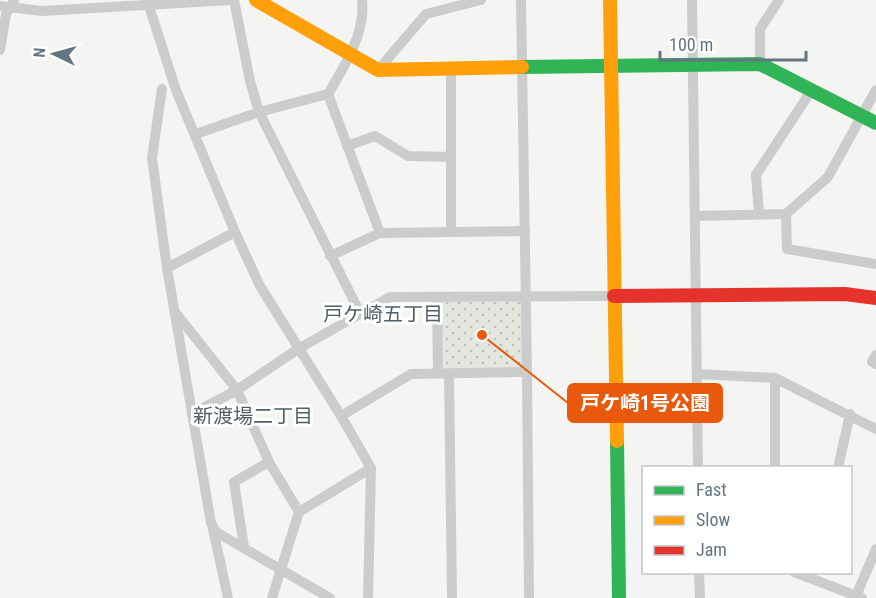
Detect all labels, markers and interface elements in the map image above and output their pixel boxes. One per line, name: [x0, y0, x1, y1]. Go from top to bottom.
north arrow: [24, 24, 84, 84]
scale bar: [660, 24, 806, 62]
text: 100 m: [669, 34, 713, 55]
text: N: [30, 47, 49, 58]
district label: 戸ケ崎五丁目: [323, 302, 443, 326]
callout: 戸ケ崎1号公園: [568, 384, 722, 422]
text: 戸ケ崎1号公園: [580, 391, 710, 415]
district label: 新渡場二丁目: [193, 404, 313, 428]
legend: [642, 466, 852, 574]
text: Fast: [696, 479, 727, 500]
text: Slow: [696, 509, 731, 530]
text: Jam: [696, 539, 727, 560]

